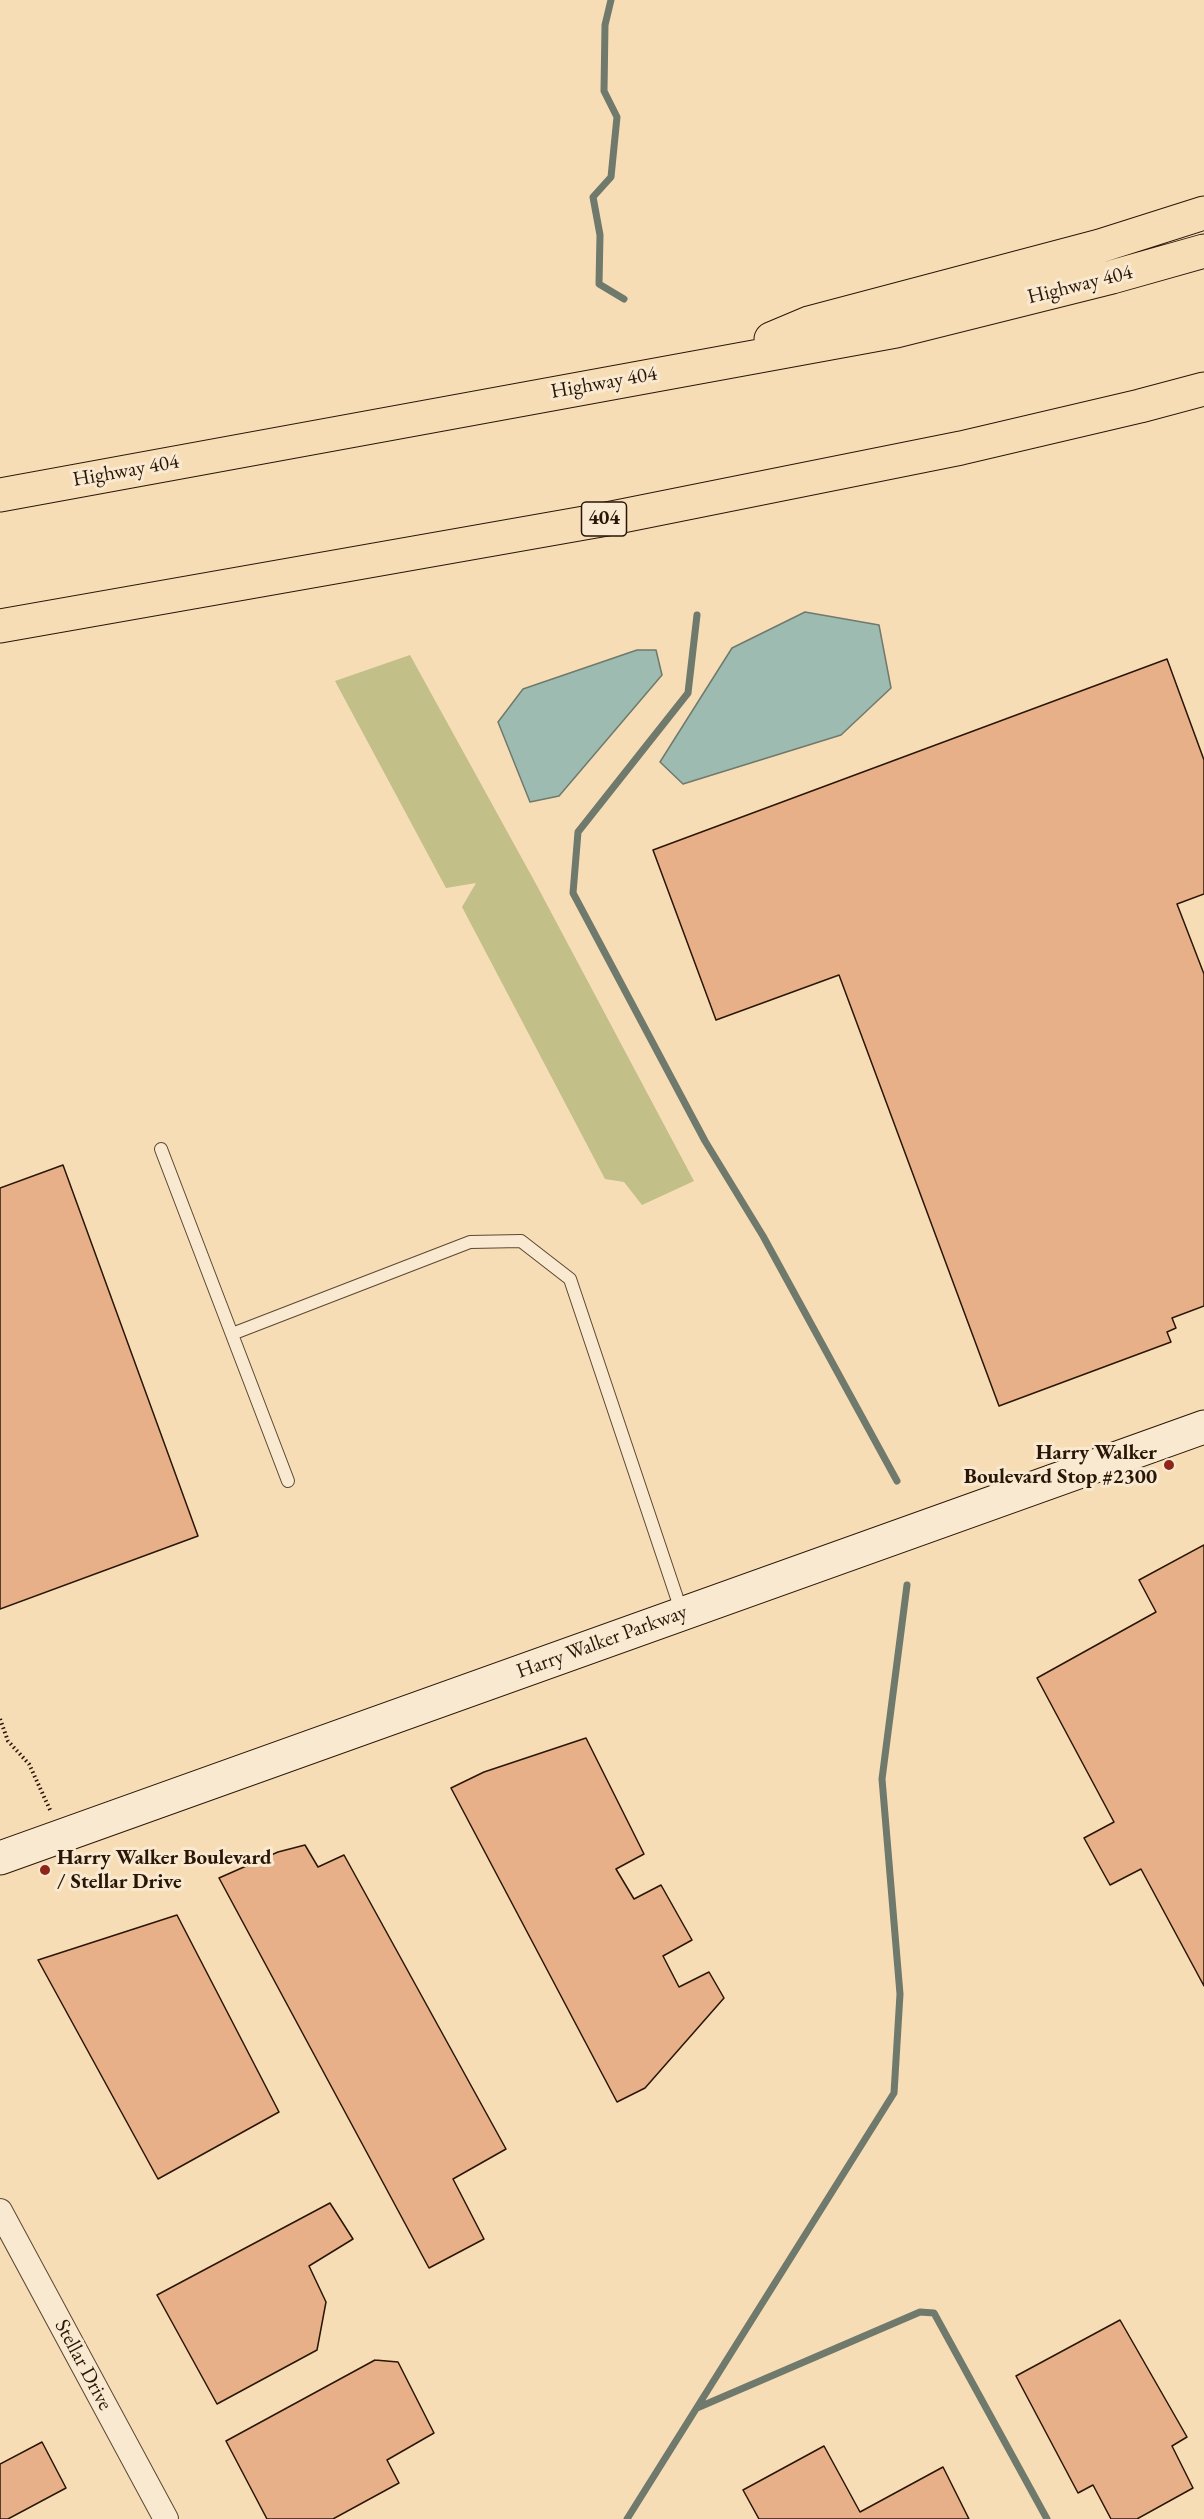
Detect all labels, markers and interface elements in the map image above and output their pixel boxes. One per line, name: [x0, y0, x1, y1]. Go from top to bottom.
street label: Highway 404: [1025, 260, 1135, 310]
street label: Highway 404: [549, 361, 659, 405]
street label: Highway 404: [71, 449, 181, 493]
road number: 404: [582, 502, 626, 536]
place label: Harry Walker Boulevard Stop #2300: [964, 1440, 1157, 1490]
marker: Harry Walker Boulevard Stop #2300: [1162, 1458, 1176, 1472]
street label: Harry Walker Parkway: [513, 1599, 691, 1685]
place label: Harry Walker Boulevard / Stellar Drive: [57, 1845, 272, 1895]
marker: Harry Walker Boulevard / Stellar Drive: [38, 1863, 52, 1877]
street label: Stellar Drive: [49, 2315, 117, 2415]

